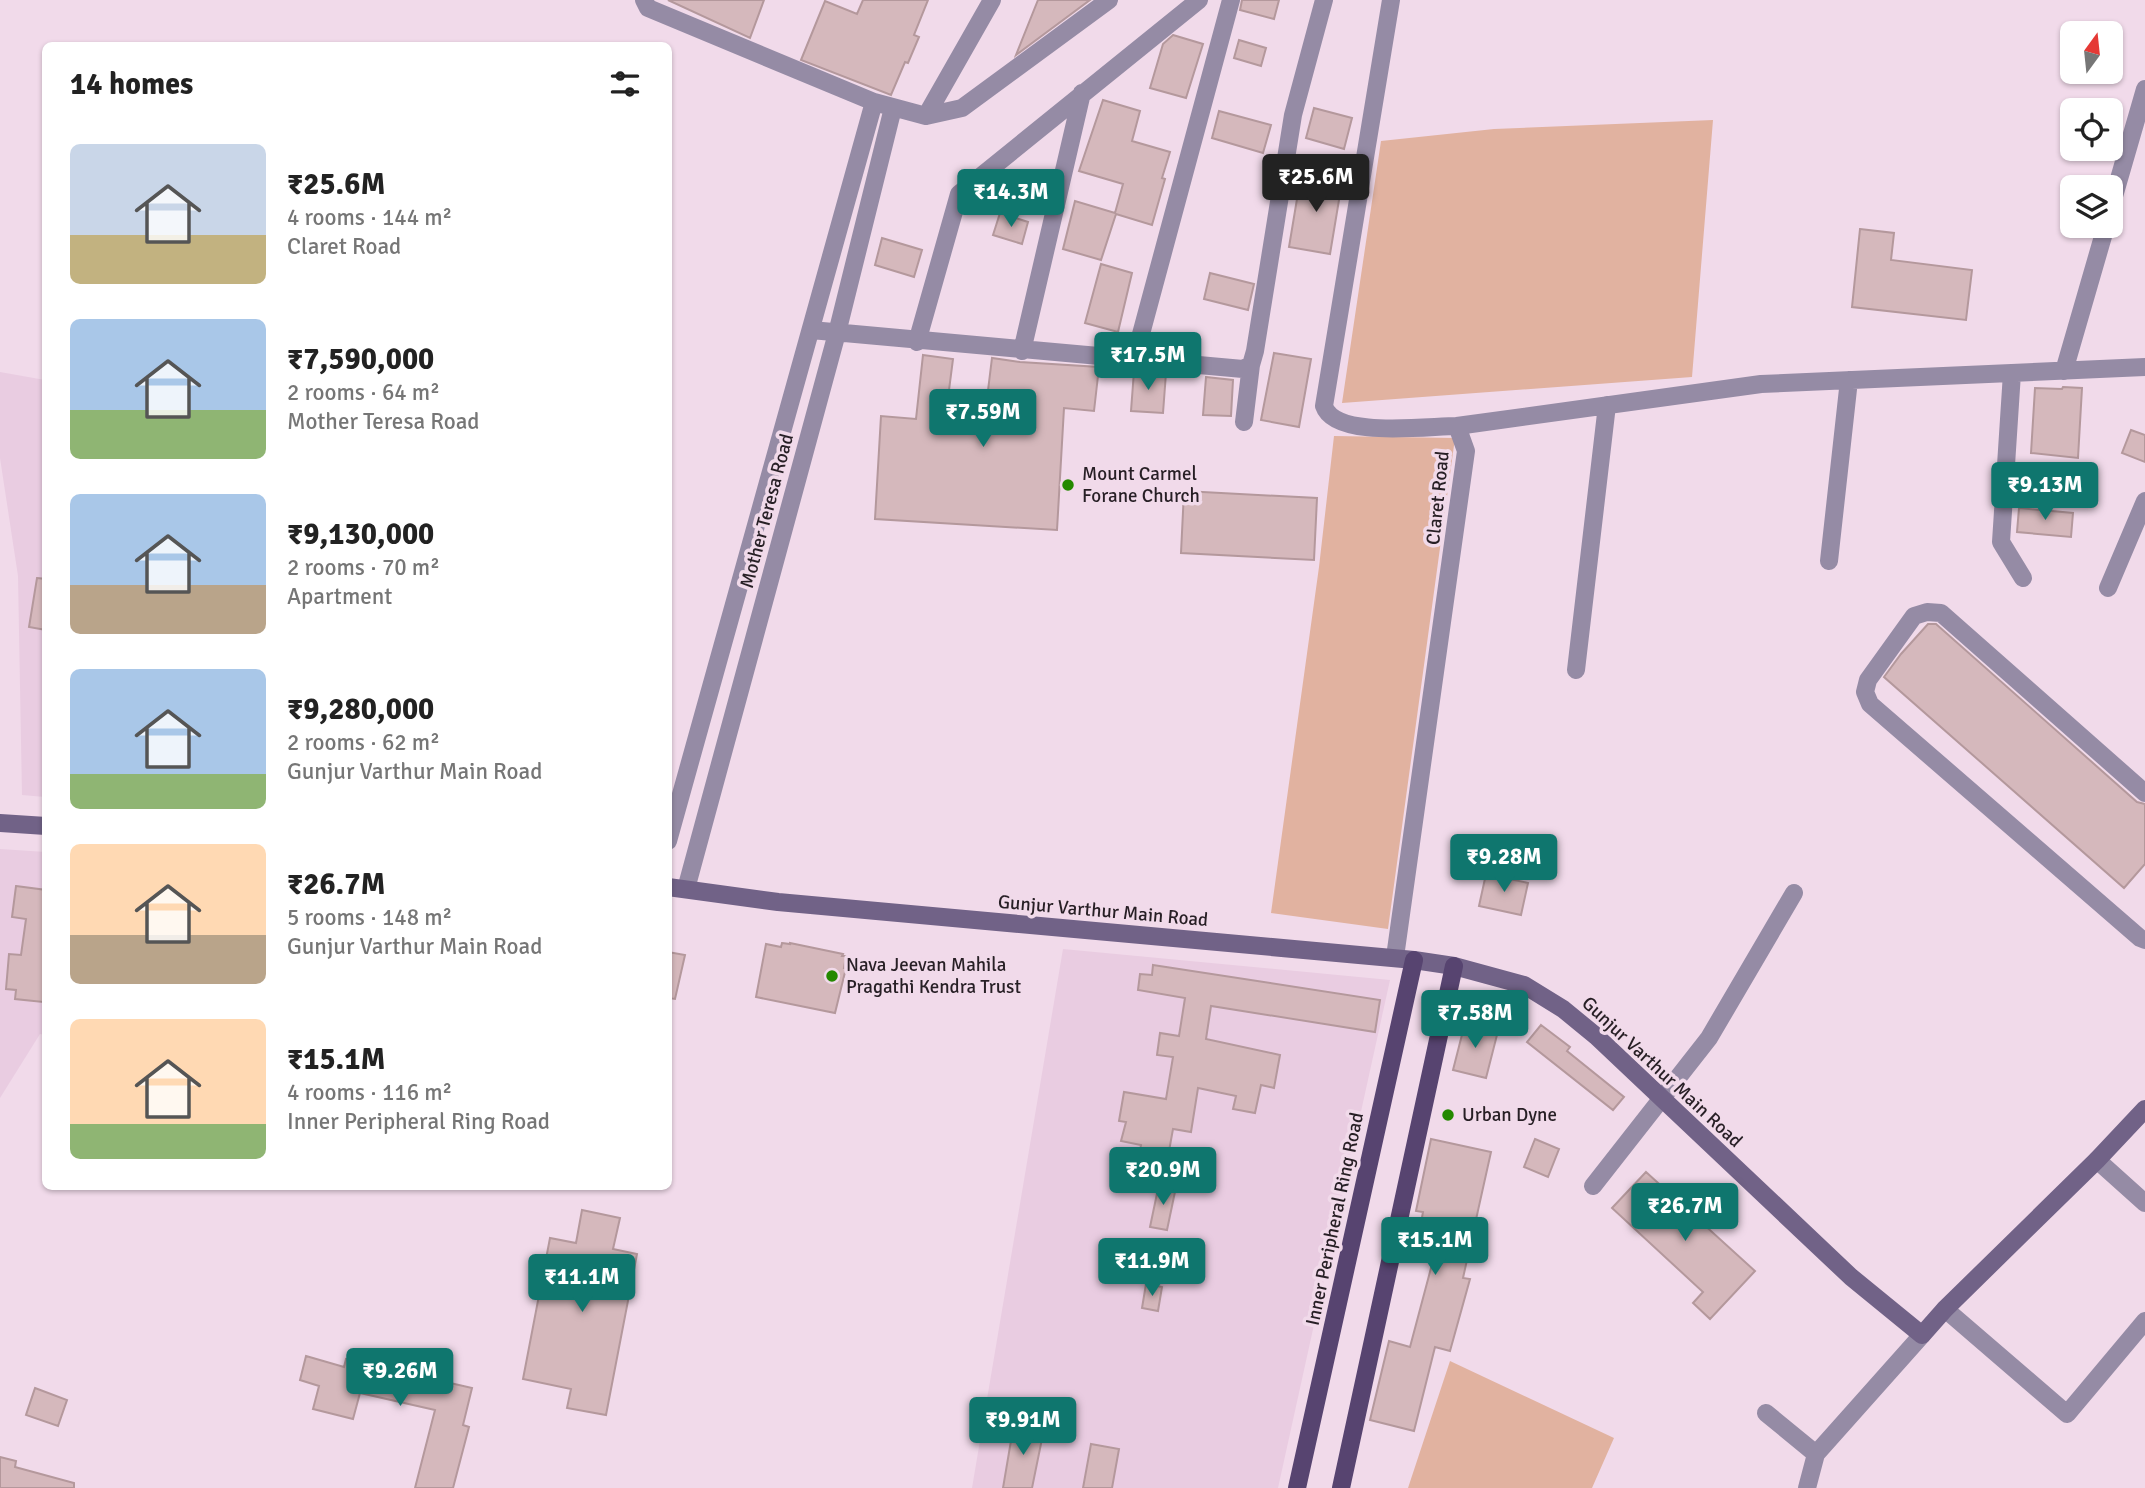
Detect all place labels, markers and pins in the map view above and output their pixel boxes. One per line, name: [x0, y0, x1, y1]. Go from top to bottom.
pin: ₹25.6M: [1259, 154, 1373, 214]
pin: ₹14.3M: [954, 170, 1068, 229]
pin: ₹17.5M: [1091, 332, 1205, 392]
pin: ₹7.59M: [926, 390, 1040, 449]
place label: Mount Carmel Forane Church: [1082, 462, 1200, 508]
pin: ₹9.13M: [1988, 462, 2102, 522]
marker: Mount Carmel Forane Church: [1060, 477, 1076, 493]
pin: ₹9.28M: [1447, 834, 1561, 894]
place label: Nava Jeevan Mahila Pragathi Kendra Trust: [846, 953, 1021, 999]
marker: Nava Jeevan Mahila Pragathi Kendra Trust: [824, 968, 840, 984]
pin: ₹7.58M: [1418, 990, 1532, 1050]
place label: Urban Dyne: [1462, 1103, 1557, 1127]
marker: Urban Dyne: [1440, 1107, 1456, 1123]
pin: ₹20.9M: [1106, 1148, 1220, 1207]
pin: ₹26.7M: [1628, 1184, 1742, 1243]
pin: ₹15.1M: [1378, 1218, 1492, 1277]
pin: ₹11.9M: [1095, 1238, 1209, 1298]
pin: ₹11.1M: [525, 1254, 639, 1314]
pin: ₹9.26M: [343, 1348, 457, 1408]
pin: ₹9.91M: [966, 1398, 1080, 1457]

